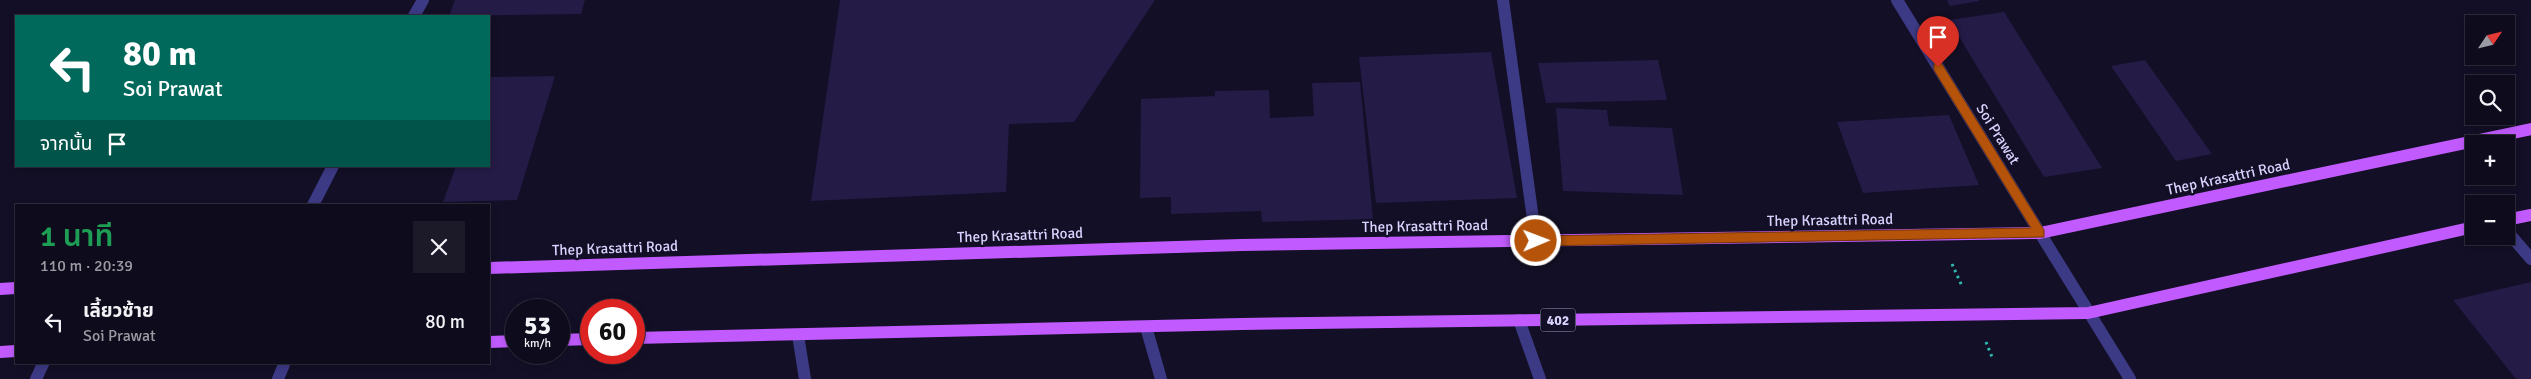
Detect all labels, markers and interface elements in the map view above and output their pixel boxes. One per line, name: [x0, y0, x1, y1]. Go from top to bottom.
north arrow: [2465, 15, 2515, 65]
map controls: [2465, 15, 2515, 245]
pin: [1917, 16, 1959, 67]
icon: arrive: [1924, 23, 1952, 51]
text: 80 m: [123, 32, 197, 75]
icon: left: [40, 35, 105, 100]
text: Soi Prawat: [123, 75, 223, 102]
button: search: [2465, 75, 2515, 125]
street label: Soi Prawat: [1972, 100, 2024, 168]
icon: arrive: [103, 130, 131, 158]
text: จากนั้น: [40, 132, 93, 156]
button: +: [2465, 135, 2515, 185]
street label: Thep Krasattri Road: [2164, 155, 2292, 199]
button: −: [2465, 195, 2515, 245]
street label: Thep Krasattri Road: [1767, 210, 1893, 230]
position arrow: [1509, 214, 1561, 266]
street label: Thep Krasattri Road: [1362, 216, 1488, 236]
text: 1 นาที: [40, 218, 113, 255]
button: close: [413, 221, 465, 273]
street label: Thep Krasattri Road: [957, 224, 1083, 246]
street label: Thep Krasattri Road: [552, 237, 678, 259]
text: 110 m · 20:39: [40, 256, 133, 276]
text: เลี้ยวซ้าย: [83, 299, 154, 323]
speed limit sign: 60: [580, 299, 645, 364]
icon: left: [40, 308, 68, 336]
road number: 402: [1540, 308, 1576, 332]
text: 80 m: [425, 310, 465, 334]
text: 53: [524, 310, 551, 341]
text: Soi Prawat: [83, 326, 156, 346]
text: km/h: [524, 336, 551, 351]

